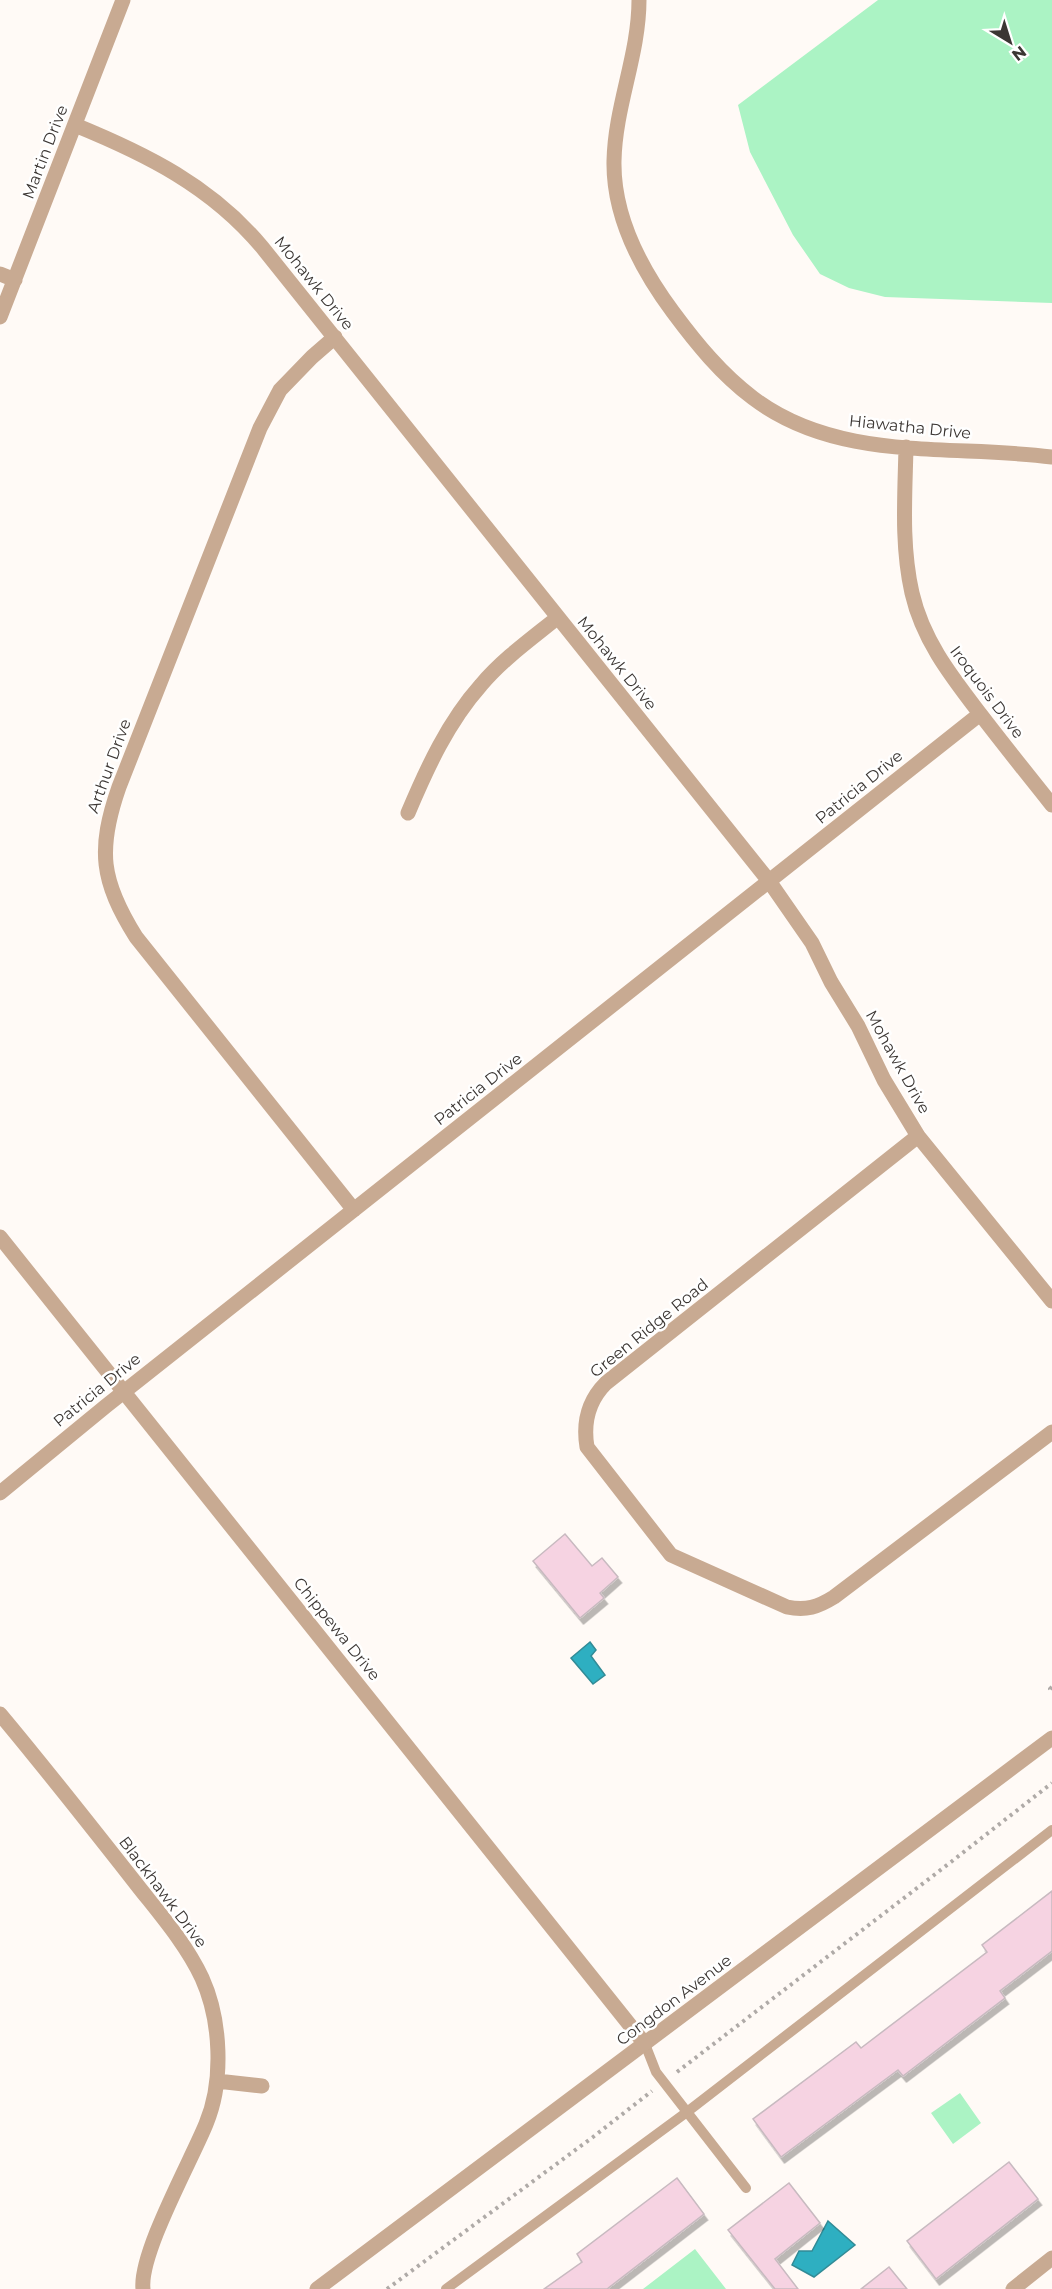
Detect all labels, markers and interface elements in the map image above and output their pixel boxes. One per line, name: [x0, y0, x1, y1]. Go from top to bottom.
north arrow: [980, 12, 1040, 72]
text: N: [1008, 42, 1030, 65]
street label: Martin Drive: [18, 102, 72, 202]
street label: Mohawk Drive: [270, 232, 358, 334]
street label: Hiawatha Drive: [848, 411, 972, 443]
street label: Mohawk Drive: [573, 612, 661, 714]
street label: Iroquois Drive: [946, 642, 1028, 742]
street label: Arthur Drive: [83, 716, 135, 816]
street label: Patricia Drive: [812, 746, 906, 828]
street label: Mohawk Drive: [862, 1007, 934, 1117]
street label: Patricia Drive: [430, 1049, 526, 1129]
street label: Green Ridge Road: [586, 1275, 712, 1381]
street label: Patricia Drive: [50, 1349, 144, 1431]
street label: Chippewa Drive: [290, 1574, 384, 1684]
street label: Blackhawk Drive: [115, 1833, 211, 1951]
street label: Congdon Avenue: [613, 1951, 735, 2049]

